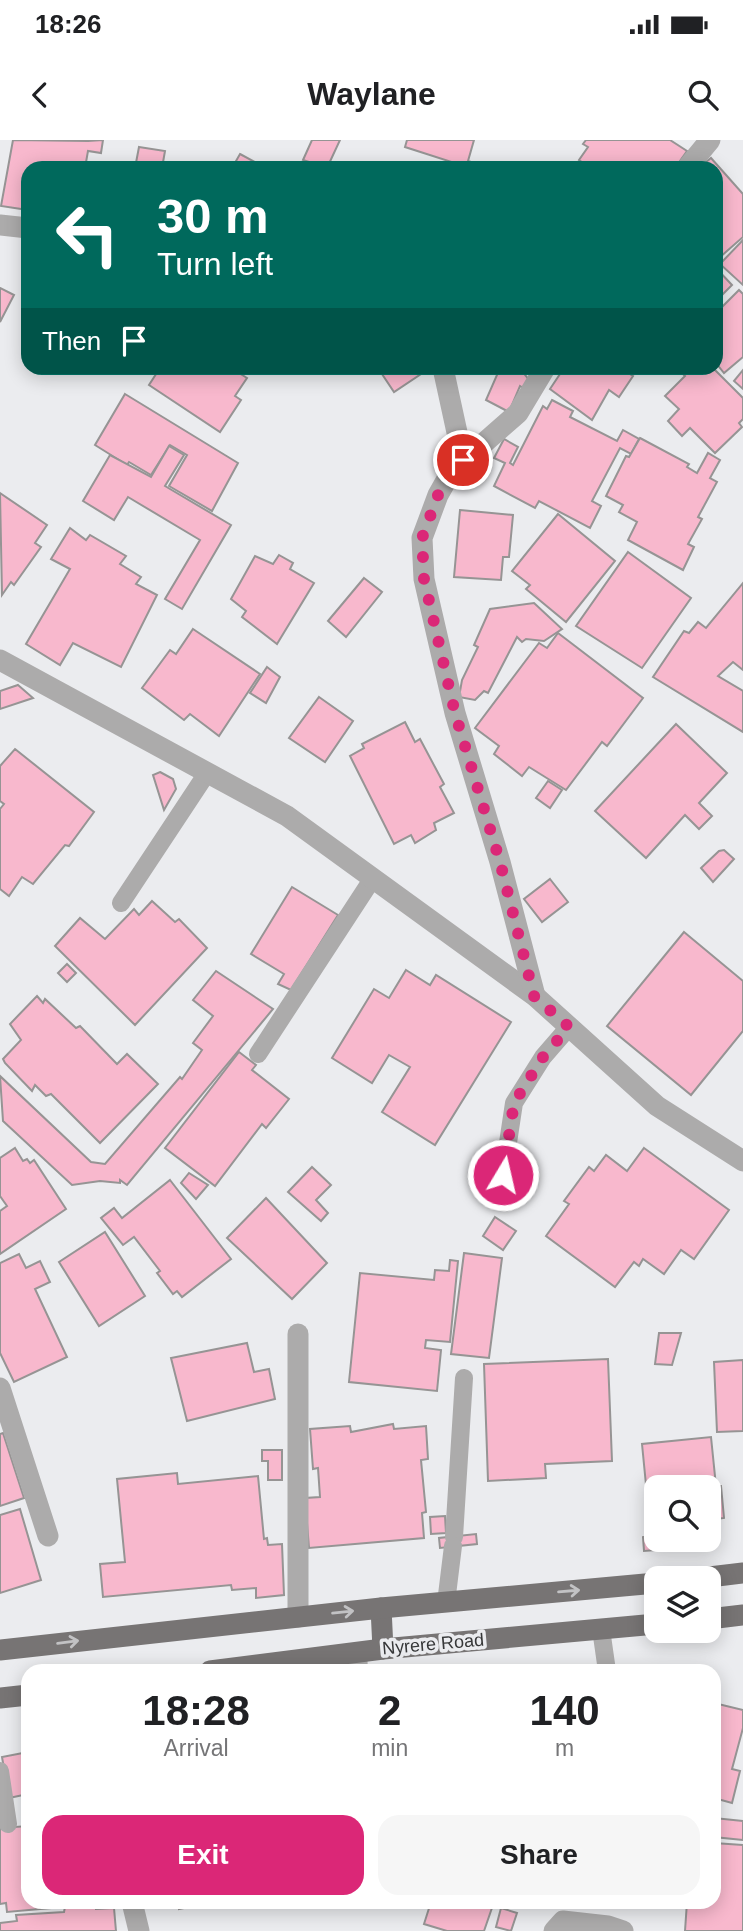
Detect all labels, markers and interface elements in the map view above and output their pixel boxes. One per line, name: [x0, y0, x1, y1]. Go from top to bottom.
text: 18:26: [35, 9, 102, 39]
icon: back: [21, 76, 59, 114]
text: Waylane: [307, 76, 436, 112]
icon: search: [684, 76, 722, 114]
icon: left: [42, 189, 133, 280]
text: 30 m: [157, 189, 269, 243]
text: Turn left: [157, 246, 273, 282]
icon: arrive: [115, 322, 153, 360]
text: Then: [42, 326, 101, 356]
pin: [433, 430, 493, 490]
icon: arrive: [444, 441, 482, 479]
position arrow: [466, 1138, 540, 1212]
map controls: [644, 1475, 721, 1643]
button: search: [644, 1475, 721, 1552]
button: layers: [644, 1566, 721, 1643]
one-way arrow: [557, 1584, 580, 1597]
one-way arrow: [331, 1606, 353, 1619]
street label: Nyrere Road: [381, 1630, 485, 1658]
one-way arrow: [56, 1635, 79, 1648]
text: 18:28: [142, 1687, 250, 1734]
text: 2: [378, 1687, 401, 1734]
text: 140: [530, 1687, 600, 1734]
text: Arrival: [163, 1735, 229, 1761]
text: min: [371, 1735, 408, 1761]
text: m: [555, 1735, 574, 1761]
button: Exit: [42, 1815, 364, 1895]
button: Share: [378, 1815, 700, 1895]

